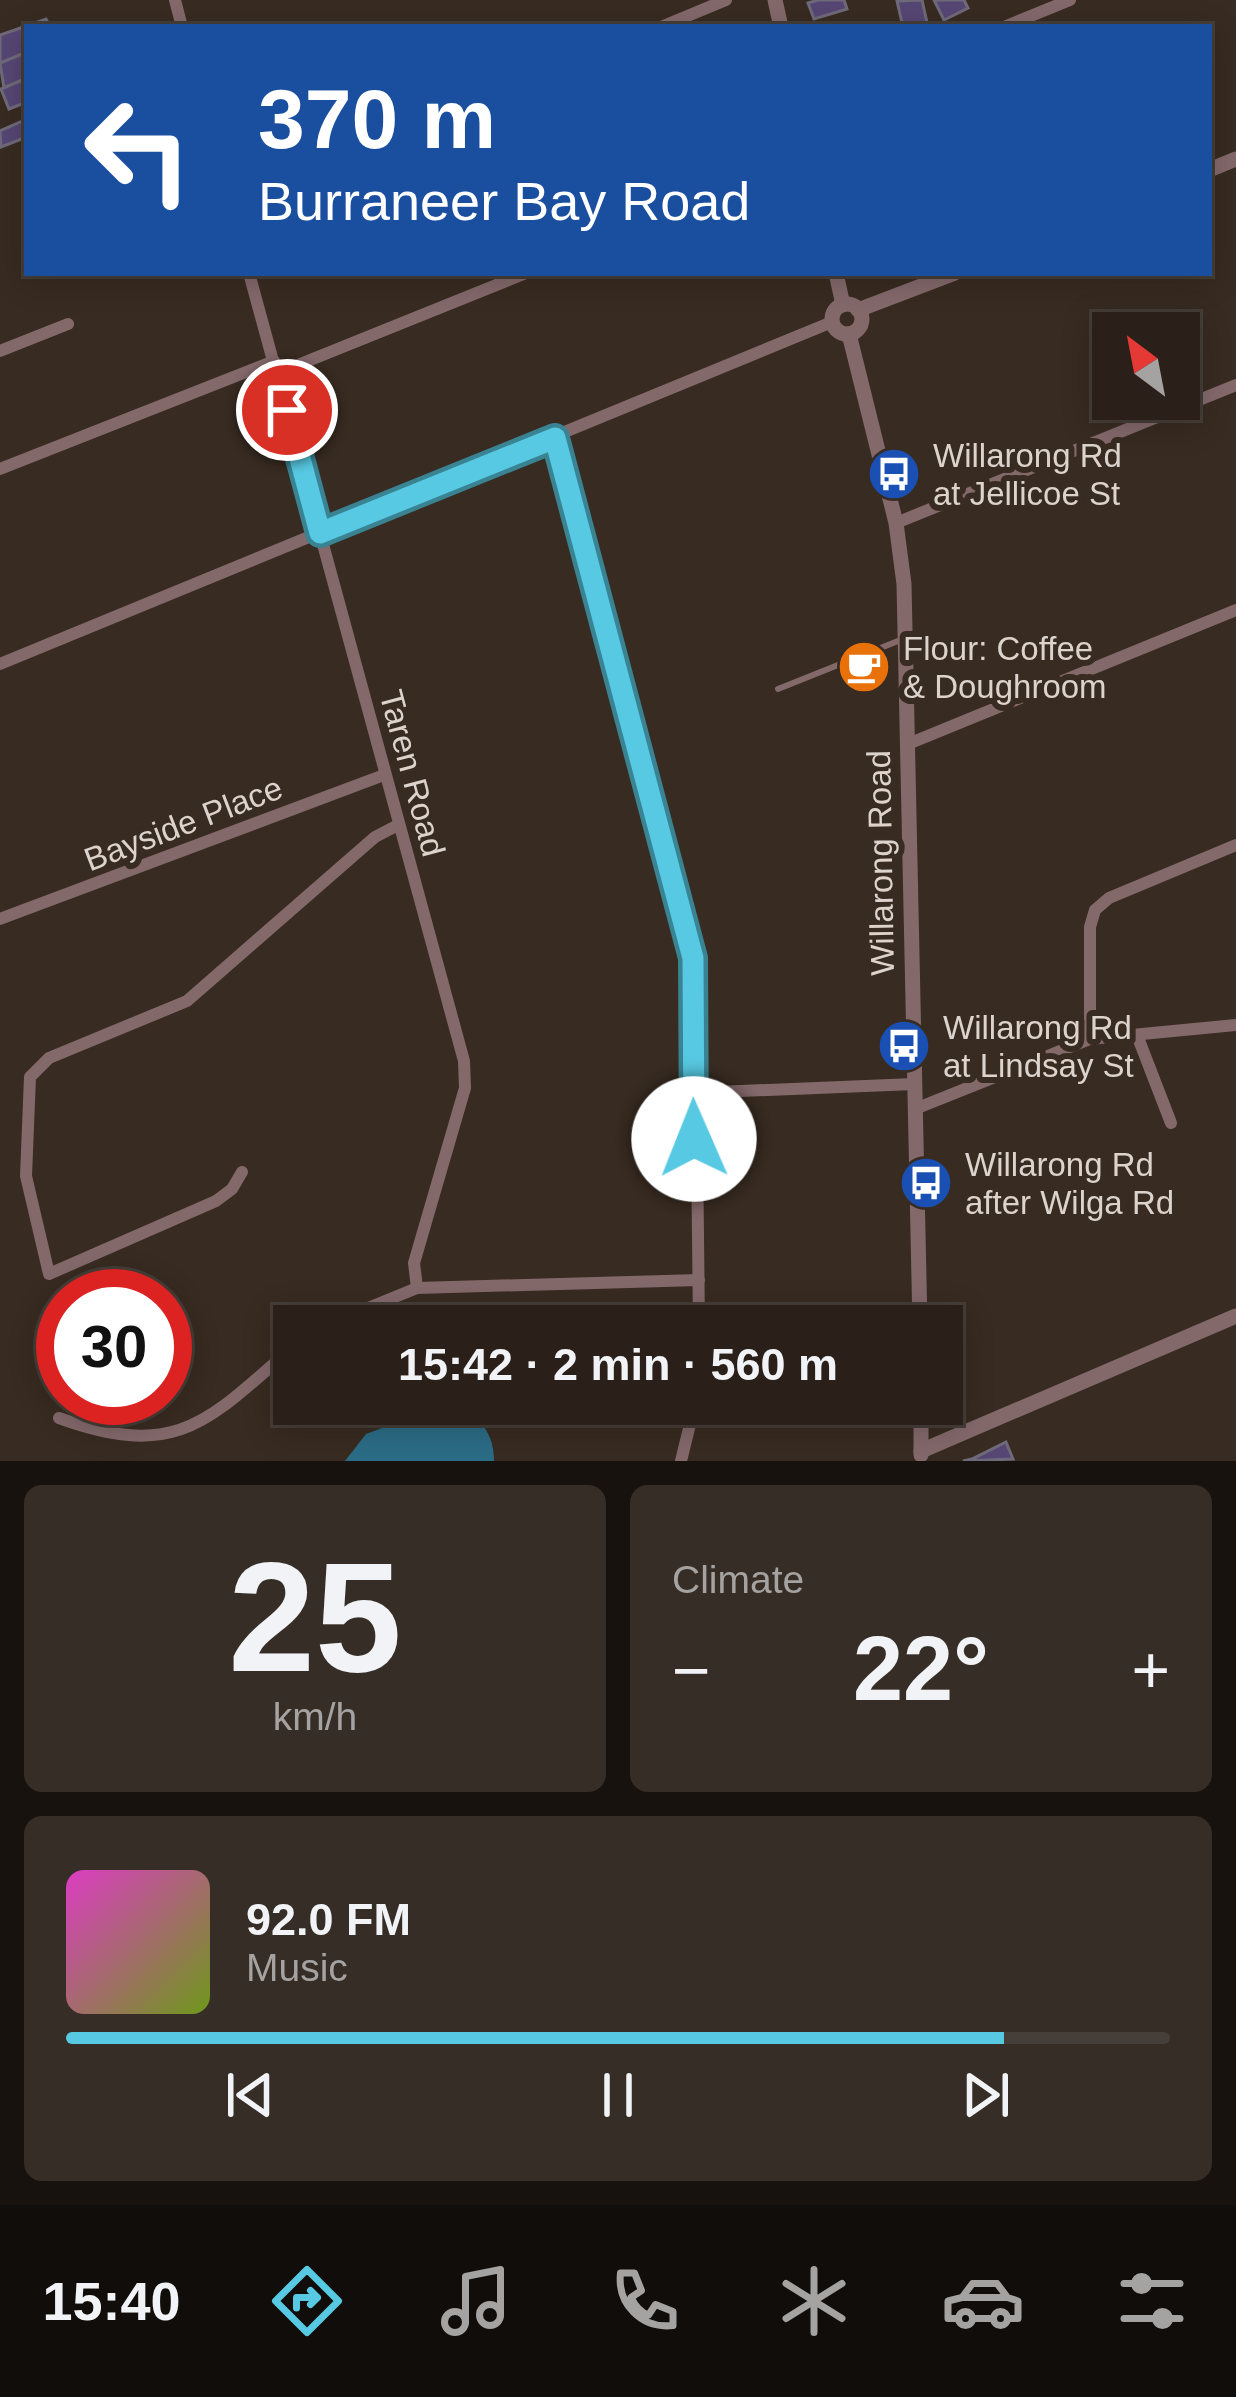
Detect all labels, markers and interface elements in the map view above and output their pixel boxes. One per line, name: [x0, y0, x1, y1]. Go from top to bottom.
icon: left: [60, 72, 216, 228]
text: 370 m: [258, 72, 496, 166]
text: Burraneer Bay Road: [258, 171, 750, 231]
north arrow: [1092, 312, 1200, 420]
map controls: [1092, 312, 1200, 420]
pin: [236, 359, 338, 461]
icon: arrive: [254, 377, 320, 443]
place label: Willarong Rd at Jellicoe St: [933, 437, 1122, 512]
bus stop icon: Willarong Rd at Jellicoe St: [866, 446, 922, 502]
place label: Flour: Coffee & Doughroom: [903, 630, 1107, 705]
cafe icon: Flour: Coffee & Doughroom: [836, 639, 892, 695]
street label: Taren Road: [373, 686, 452, 860]
street label: Willarong Road: [860, 750, 901, 976]
street label: Bayside Place: [79, 769, 287, 878]
place label: Willarong Rd at Lindsay St: [943, 1009, 1134, 1084]
bus stop icon: Willarong Rd at Lindsay St: [876, 1018, 932, 1074]
position arrow: [631, 1076, 757, 1202]
place label: Willarong Rd after Wilga Rd: [965, 1146, 1174, 1221]
bus stop icon: Willarong Rd after Wilga Rd: [898, 1155, 954, 1211]
speed limit sign: 30: [36, 1269, 192, 1425]
text: 15:42 · 2 min · 560 m: [398, 1339, 838, 1390]
text: 25: [228, 1530, 402, 1704]
text: Climate: [672, 1558, 804, 1601]
text: 22°: [853, 1619, 989, 1719]
text: −: [672, 1633, 711, 1707]
text: +: [1131, 1633, 1170, 1707]
text: km/h: [273, 1695, 357, 1738]
text: 92.0 FM: [246, 1894, 411, 1945]
text: Music: [246, 1946, 348, 1989]
icon: previous: [217, 2062, 283, 2128]
icon: pause: [585, 2062, 651, 2128]
icon: next: [953, 2062, 1019, 2128]
icon: directions: [265, 2259, 349, 2343]
icon: music: [434, 2259, 518, 2343]
icon: phone: [603, 2259, 687, 2343]
icon: climate: [772, 2259, 856, 2343]
icon: car: [941, 2259, 1025, 2343]
icon: filters: [1110, 2259, 1194, 2343]
text: 15:40: [42, 2271, 181, 2331]

